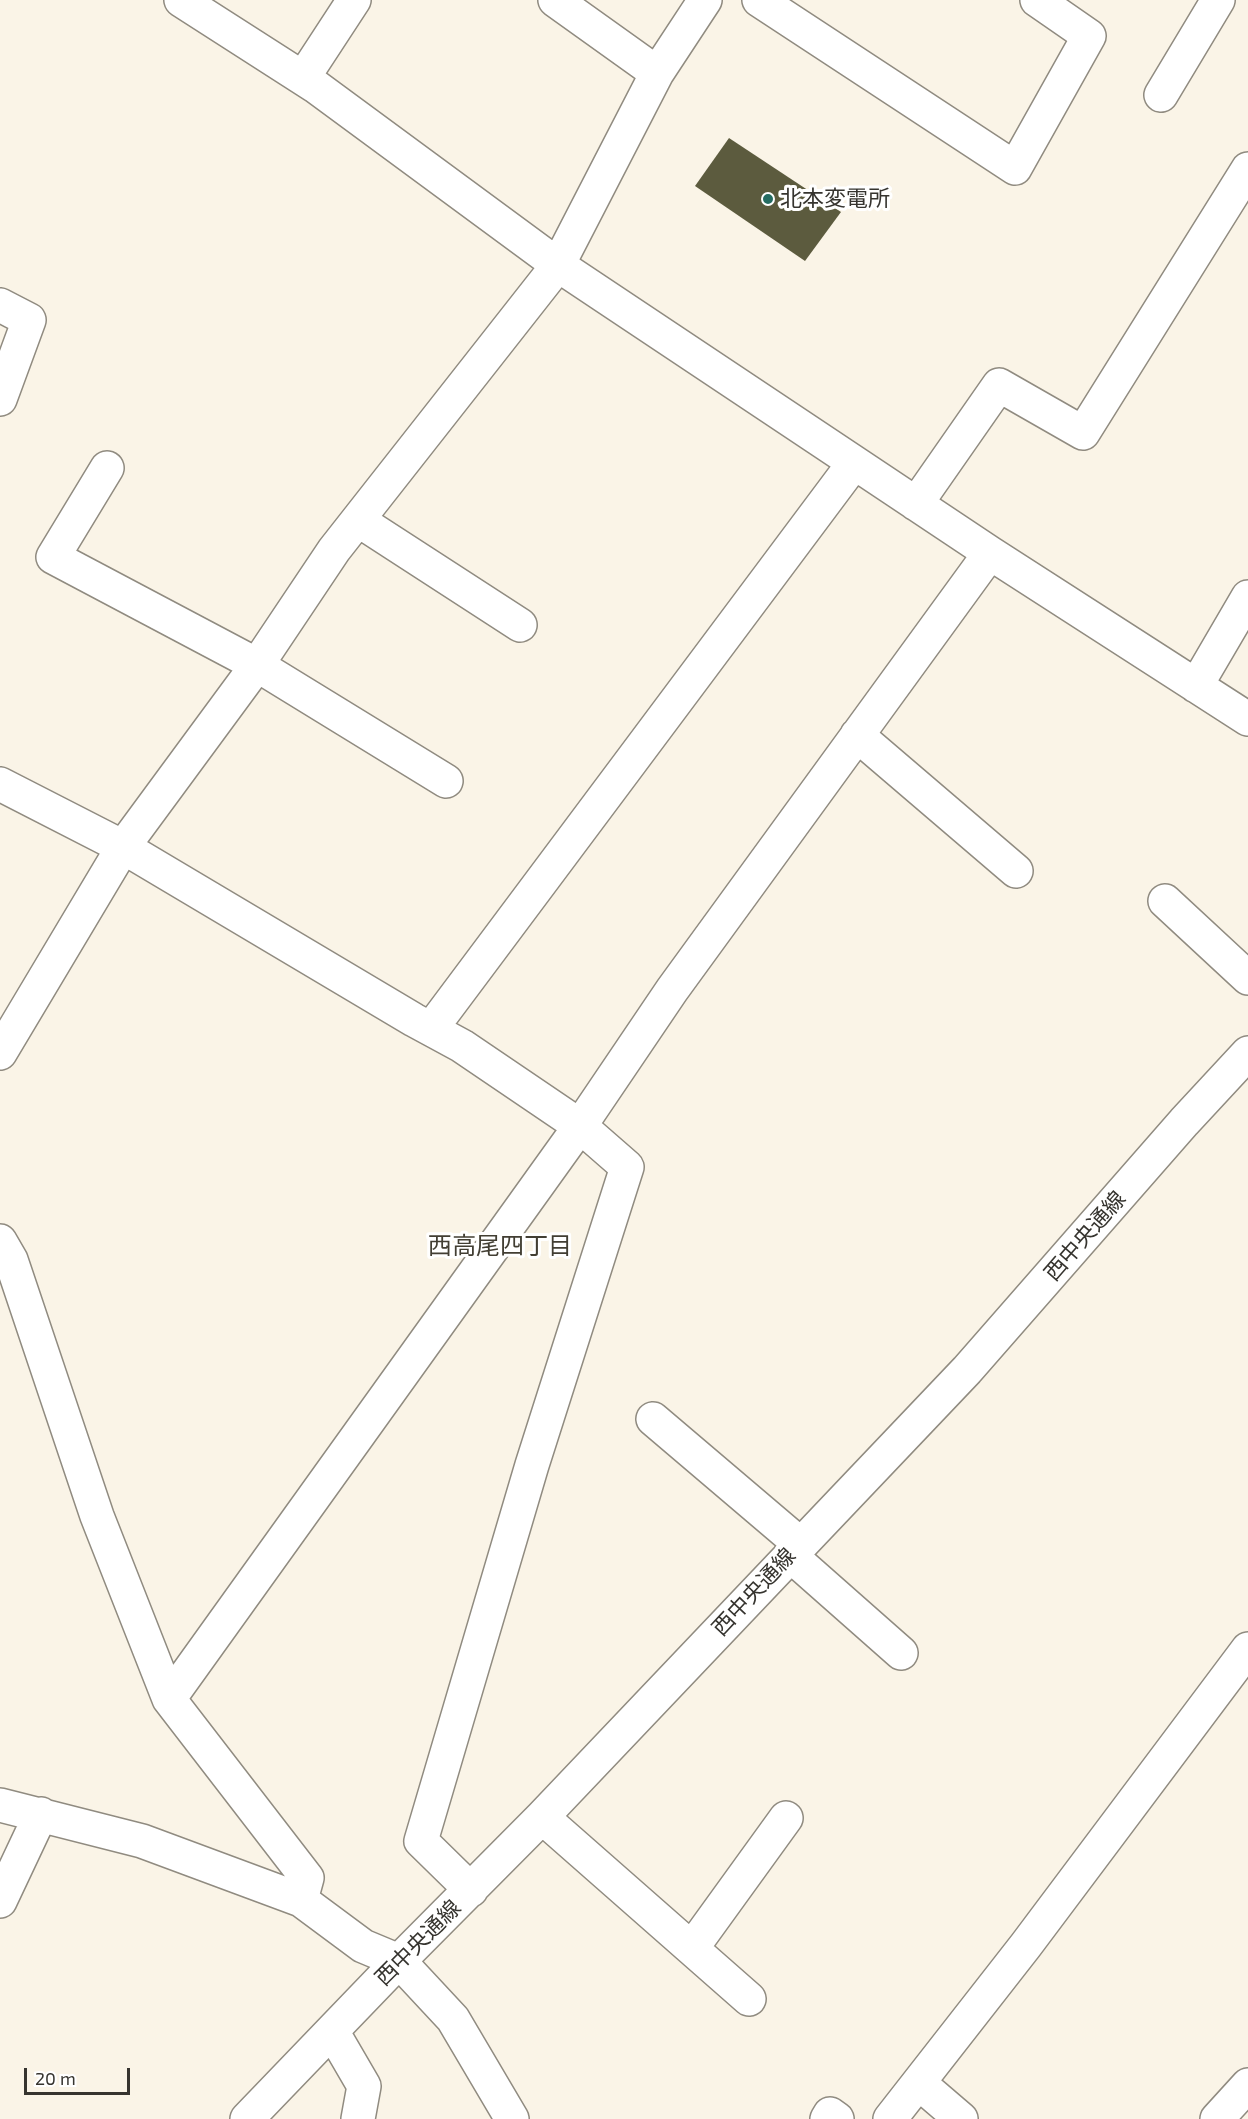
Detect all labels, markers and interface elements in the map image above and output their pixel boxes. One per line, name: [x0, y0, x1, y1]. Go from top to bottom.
place label: 北本変電所: [780, 186, 890, 212]
marker: 北本変電所: [761, 192, 775, 206]
street label: 西中央通線: [1039, 1186, 1131, 1286]
district label: 西高尾四丁目: [428, 1232, 572, 1260]
street label: 西中央通線: [707, 1543, 801, 1641]
street label: 西中央通線: [370, 1895, 466, 1991]
scale bar: [27, 2056, 134, 2094]
text: 20 m: [35, 2067, 76, 2089]

